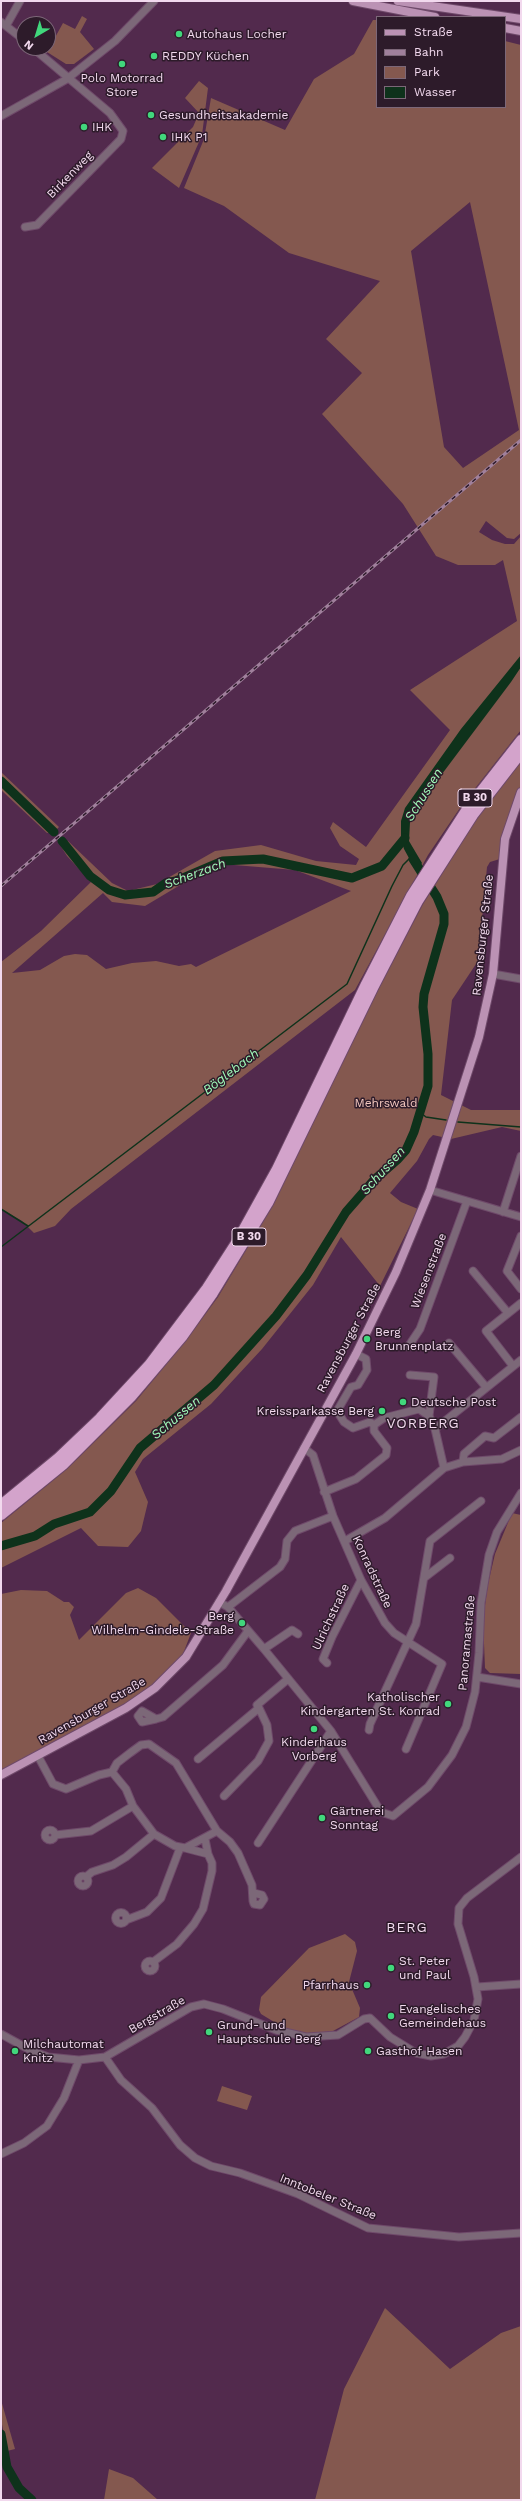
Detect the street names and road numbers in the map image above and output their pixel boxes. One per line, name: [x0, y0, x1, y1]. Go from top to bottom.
street label: Birkenweg: [44, 148, 96, 202]
road number: B 30: [458, 789, 492, 807]
street label: Ravensburger Straße: [469, 874, 497, 996]
road number: B 30: [232, 1228, 266, 1246]
street label: Wiesenstraße: [408, 1231, 450, 1311]
street label: Ravensburger Straße: [314, 1281, 384, 1395]
street label: Konradstraße: [349, 1534, 395, 1610]
street label: Ulrichstraße: [309, 1582, 353, 1652]
street label: Panoramastraße: [456, 1595, 478, 1691]
street label: Ravensburger Straße: [36, 1674, 148, 1748]
street label: Bergstraße: [126, 1993, 188, 2037]
street label: Inntobeler Straße: [278, 2171, 378, 2223]

